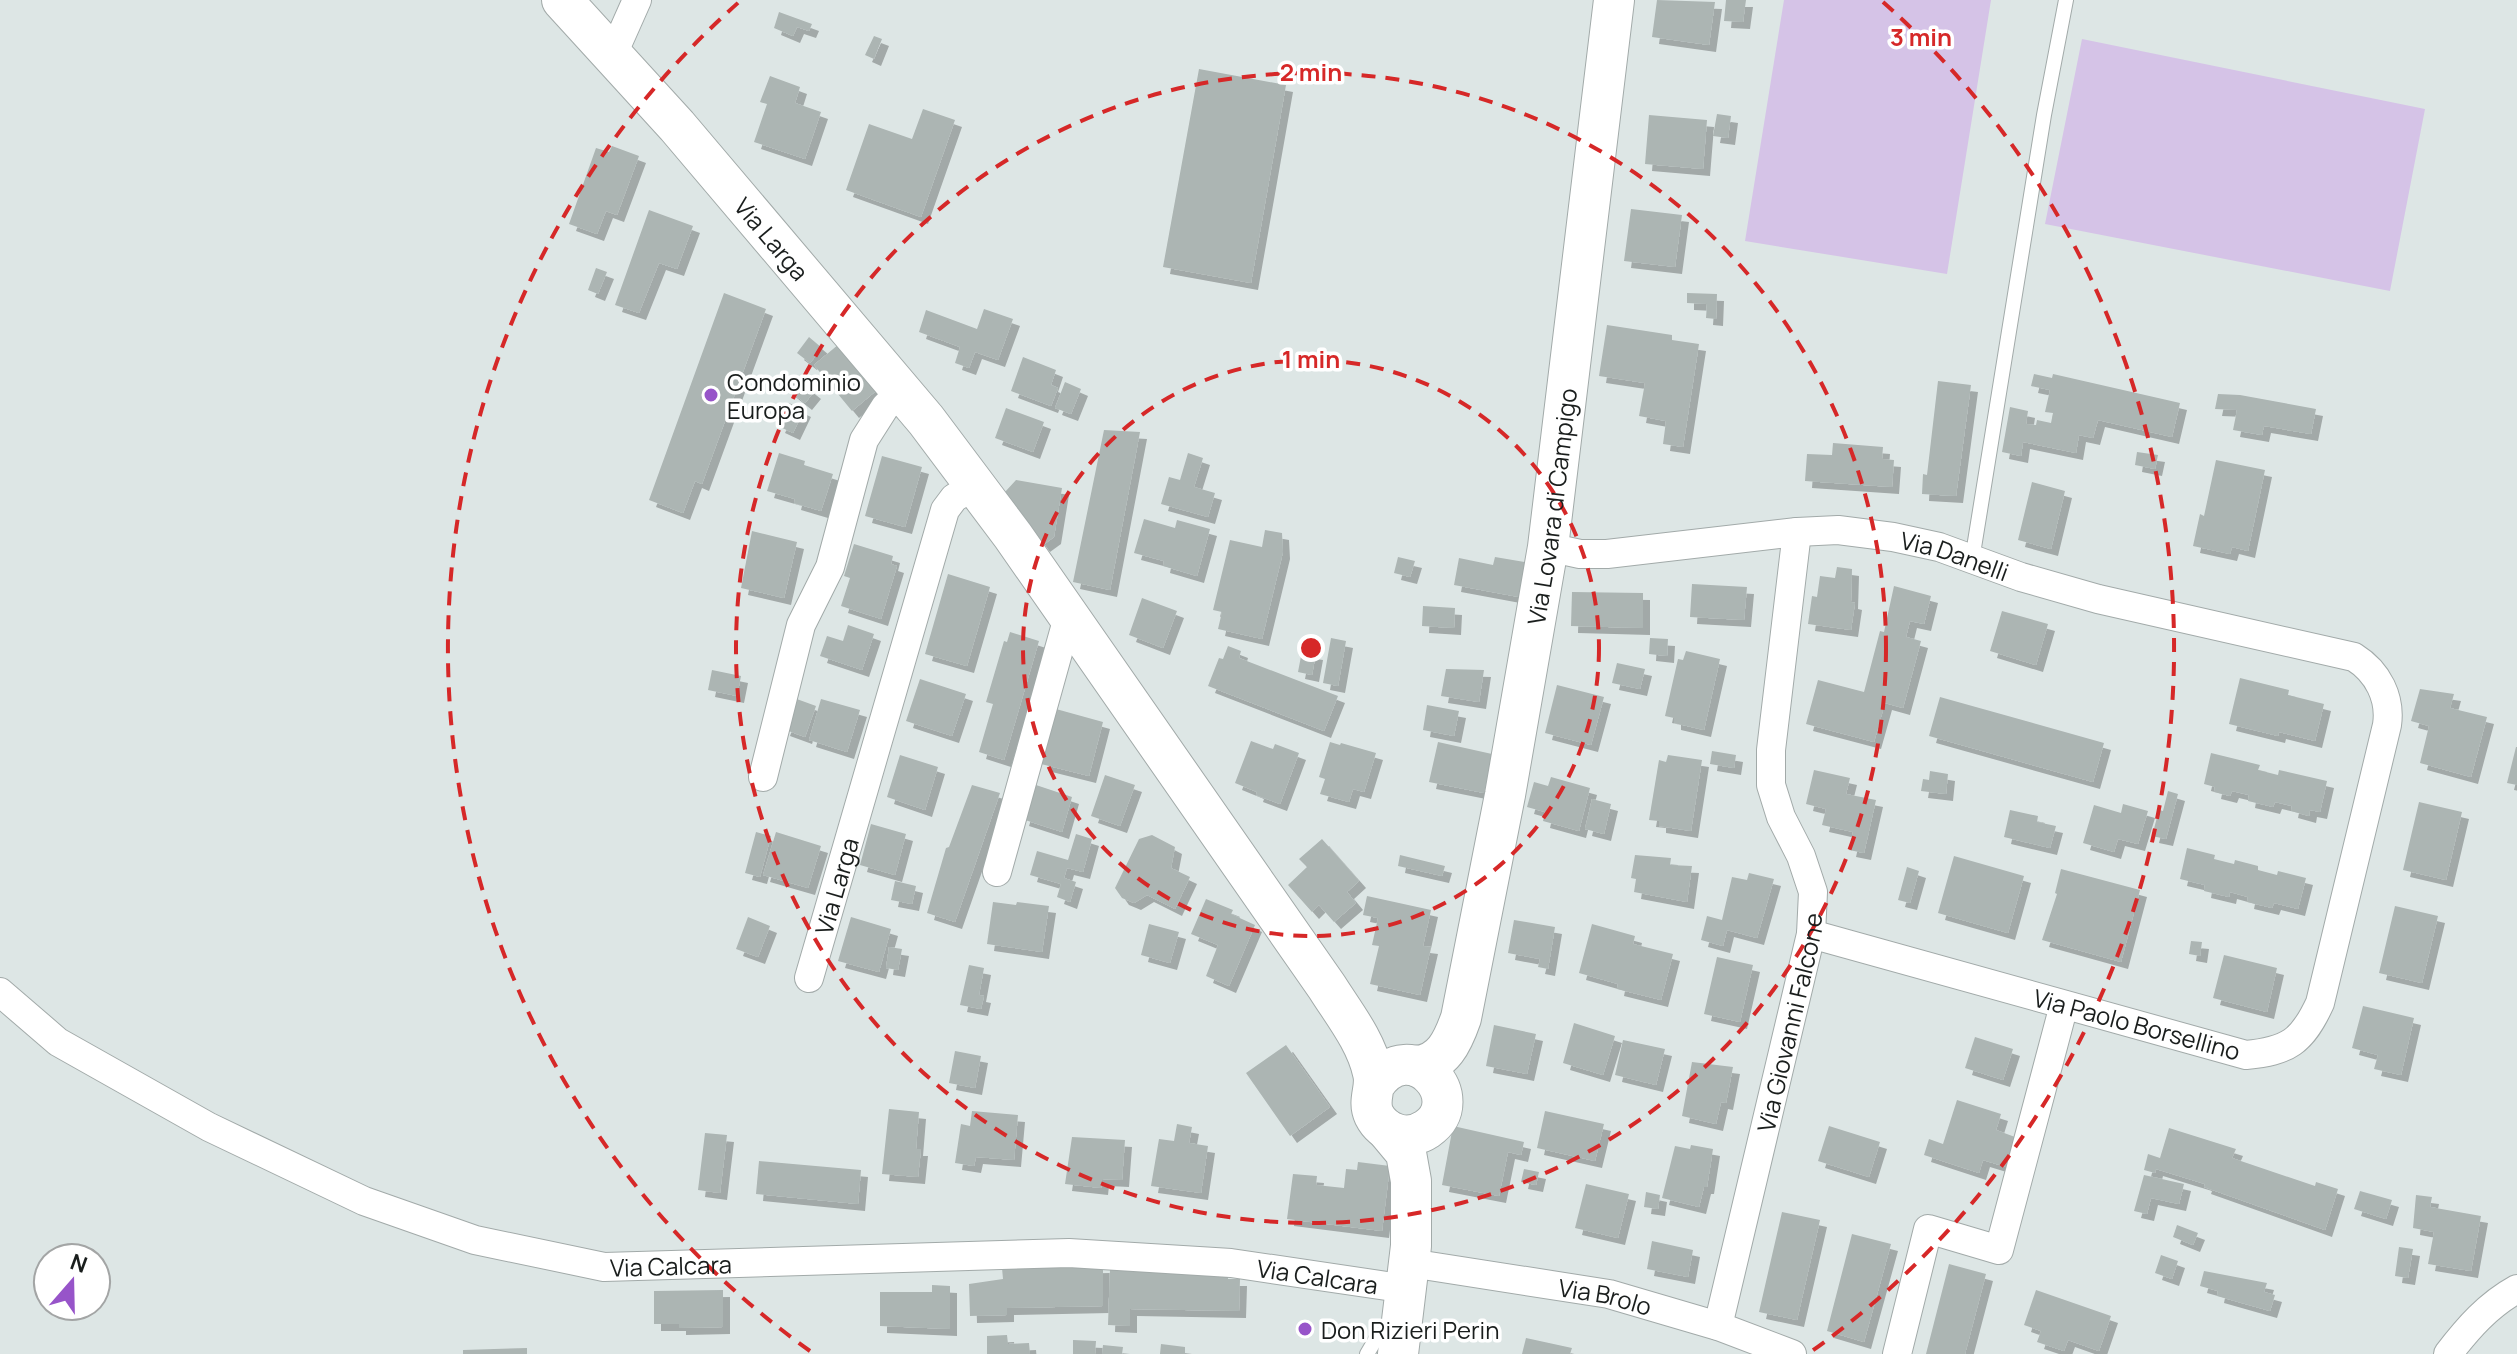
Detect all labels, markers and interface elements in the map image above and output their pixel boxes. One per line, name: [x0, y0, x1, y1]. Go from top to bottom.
text: 3 min: [1890, 20, 1952, 53]
text: 2 min: [1280, 55, 1342, 88]
street label: Via Larga: [728, 190, 817, 287]
text: 1 min: [1282, 342, 1340, 375]
place label: Condominio Europa: [727, 365, 861, 426]
marker: Condominio Europa: [702, 386, 720, 404]
street label: Via Lovara di Campigo: [1518, 386, 1584, 627]
street label: Via Danelli: [1898, 523, 2014, 588]
centre of rings: [1297, 634, 1325, 662]
street label: Via Larga: [806, 834, 865, 938]
street label: Via Giovanni Falcone: [1748, 912, 1829, 1135]
street label: Via Paolo Borsellino: [2030, 981, 2244, 1067]
north arrow: [32, 1242, 112, 1322]
text: N: [66, 1246, 91, 1280]
street label: Via Calcara: [609, 1247, 732, 1283]
street label: Via Calcara: [1255, 1251, 1380, 1301]
street label: Via Brolo: [1556, 1270, 1656, 1322]
place label: Don Rizieri Perin: [1321, 1313, 1499, 1346]
marker: Don Rizieri Perin: [1296, 1320, 1314, 1338]

